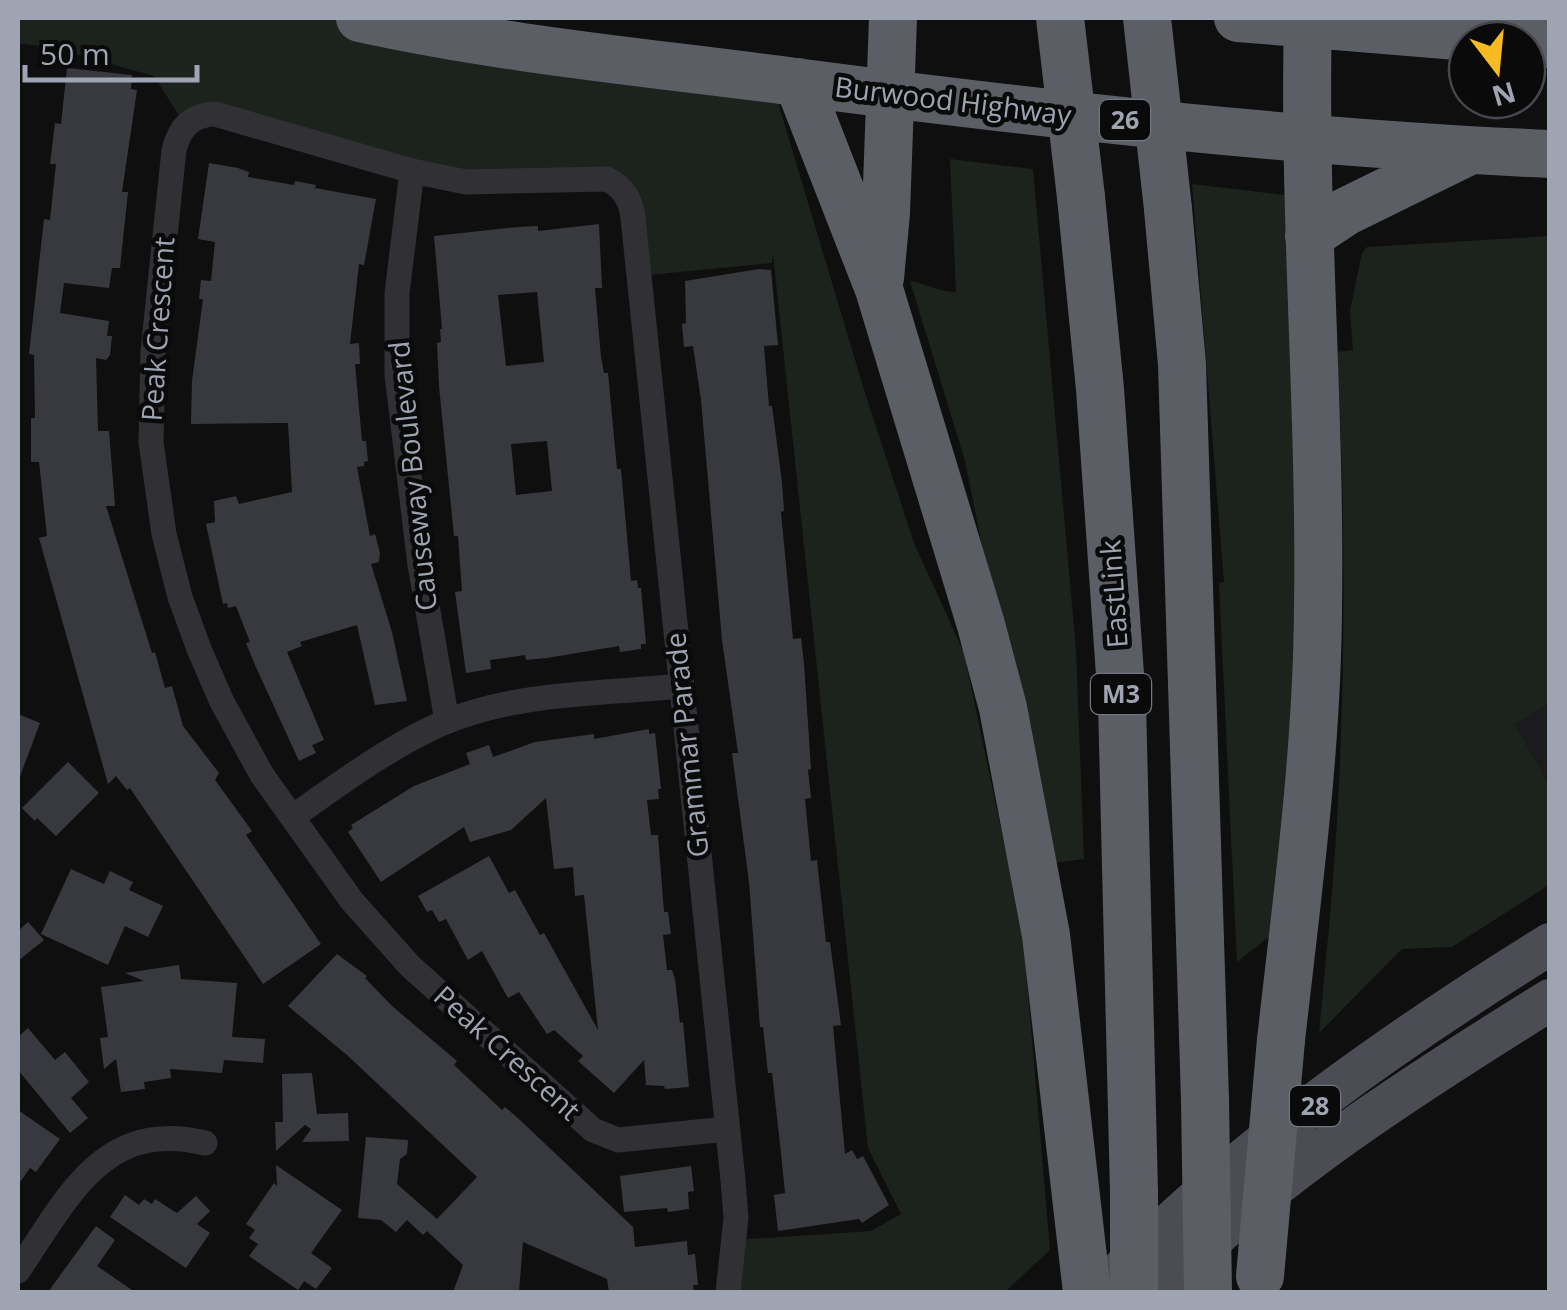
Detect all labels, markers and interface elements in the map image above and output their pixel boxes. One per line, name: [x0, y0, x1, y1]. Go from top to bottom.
scale bar: [25, 20, 198, 82]
north arrow: [1447, 20, 1547, 120]
text: 50 m: [40, 33, 110, 74]
street label: Burwood Highway: [833, 67, 1074, 133]
text: N: [1488, 74, 1520, 116]
road number: 26: [1100, 100, 1150, 140]
street label: Peak Crescent: [132, 236, 182, 422]
street label: Causeway Boulevard: [379, 339, 445, 613]
street label: EastLink: [1090, 539, 1136, 649]
street label: Grammar Parade: [655, 631, 717, 859]
road number: M3: [1091, 674, 1151, 714]
street label: Peak Crescent: [426, 976, 589, 1128]
road number: 28: [1290, 1086, 1340, 1126]

